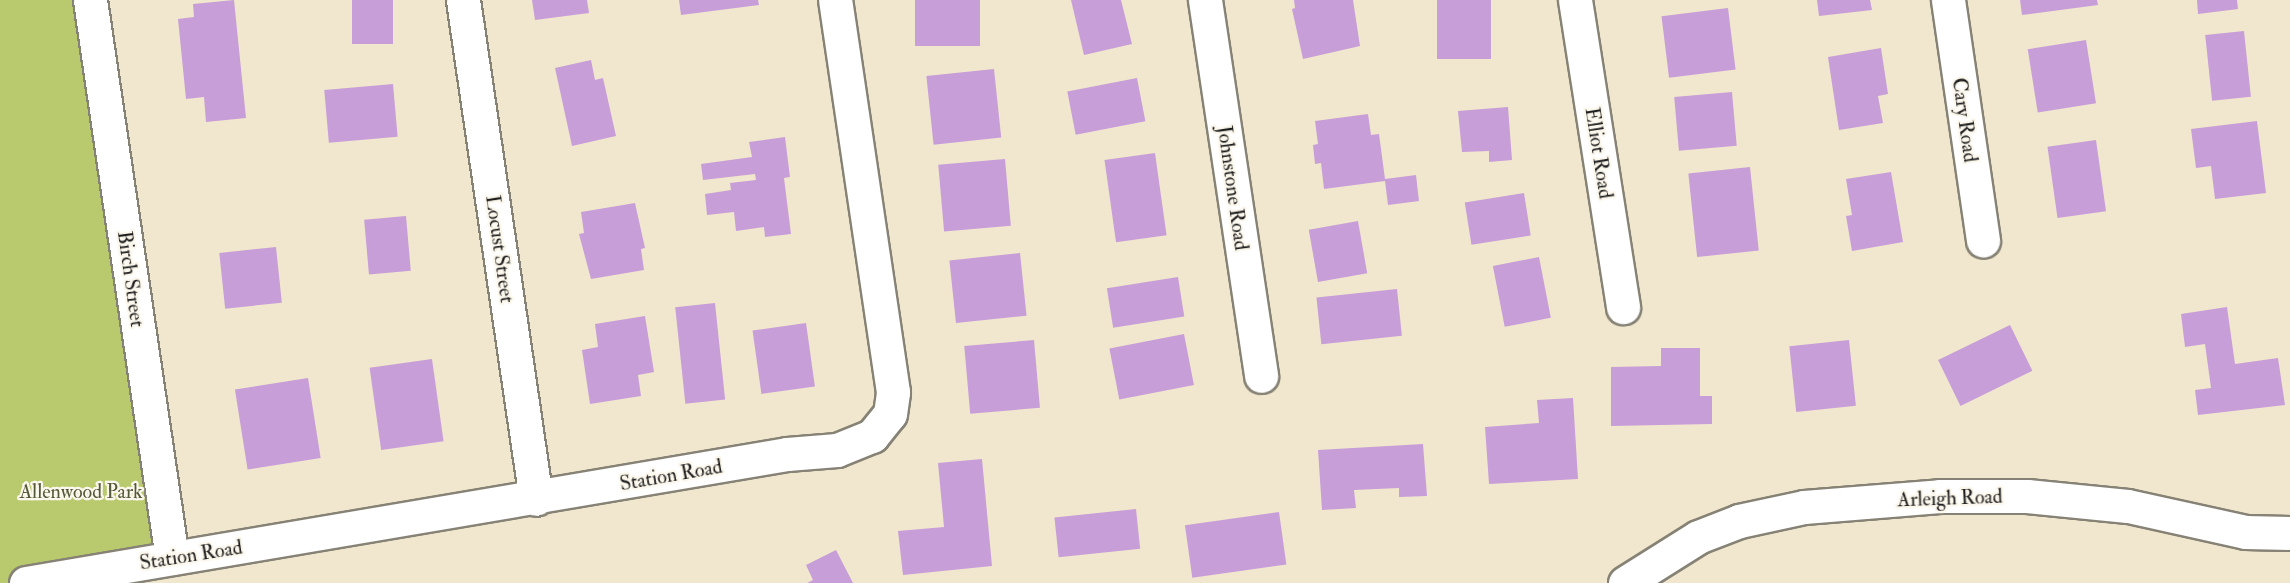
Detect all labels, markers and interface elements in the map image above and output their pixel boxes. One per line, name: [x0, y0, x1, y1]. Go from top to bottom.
street label: Cary Road: [1947, 76, 1983, 164]
street label: Elliot Road: [1580, 106, 1618, 200]
street label: Johnstone Road: [1212, 124, 1254, 252]
street label: Locust Street: [481, 194, 519, 304]
street label: Birch Street: [112, 229, 150, 329]
street label: Station Road: [618, 454, 724, 496]
park label: Allenwood Park: [19, 479, 143, 503]
street label: Arleigh Road: [1897, 484, 2003, 512]
street label: Station Road: [138, 535, 244, 575]

